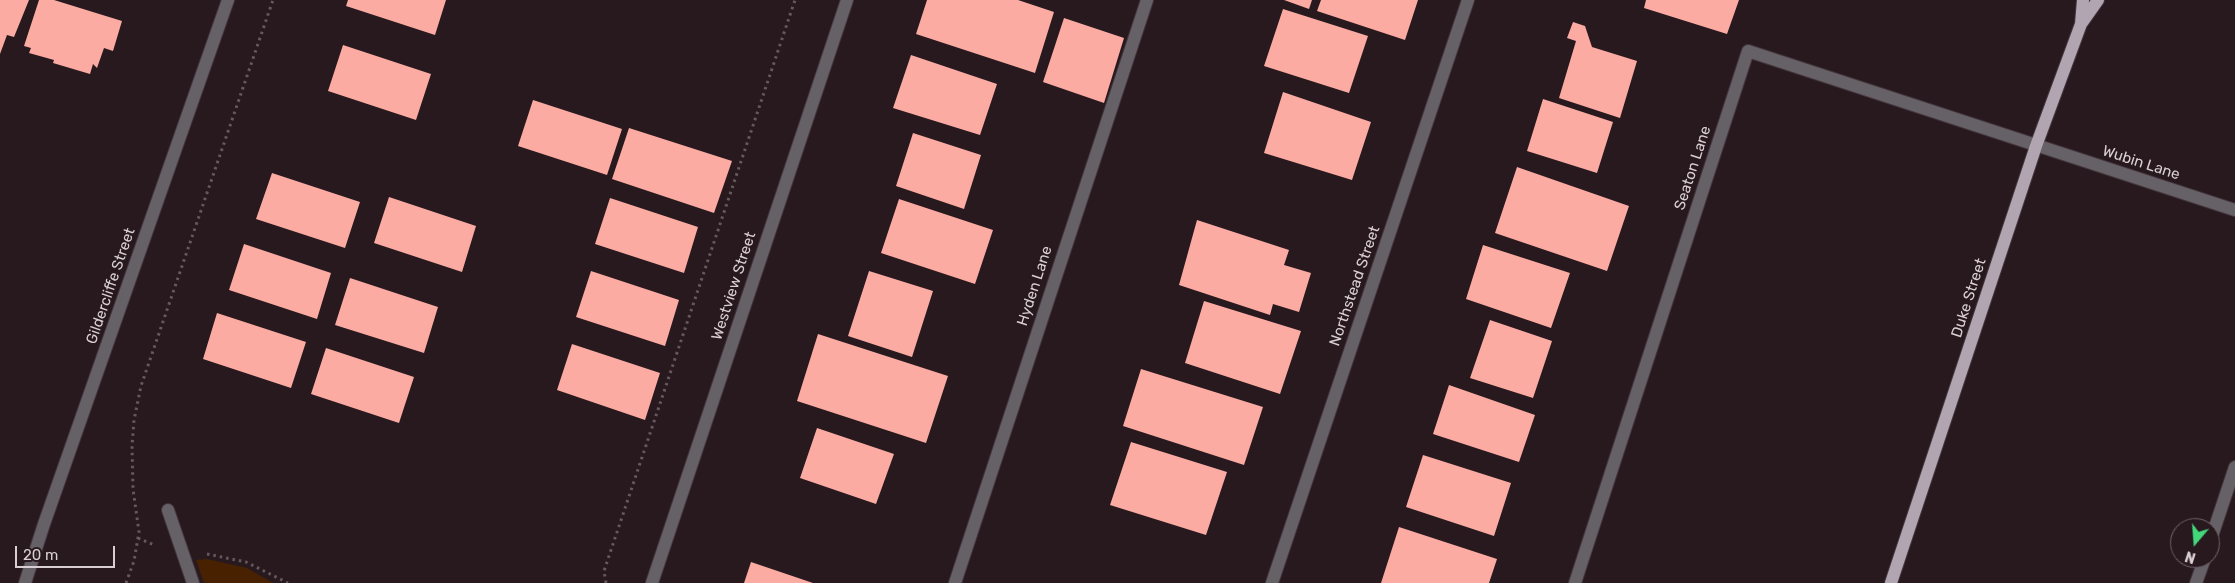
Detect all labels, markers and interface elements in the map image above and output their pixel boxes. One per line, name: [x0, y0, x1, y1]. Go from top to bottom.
street label: Seaton Lane: [1671, 124, 1715, 212]
street label: Wubin Lane: [2100, 142, 2182, 184]
street label: Northstead Street: [1326, 224, 1384, 348]
street label: Gildercliffe Street: [83, 226, 139, 346]
street label: Westview Street: [708, 230, 760, 342]
street label: Hyden Lane: [1014, 244, 1056, 328]
street label: Duke Street: [1948, 256, 1990, 340]
north arrow: [2170, 518, 2220, 568]
scale bar: [18, 536, 118, 568]
text: 20 m: [23, 546, 58, 564]
text: N: [2183, 547, 2198, 566]

